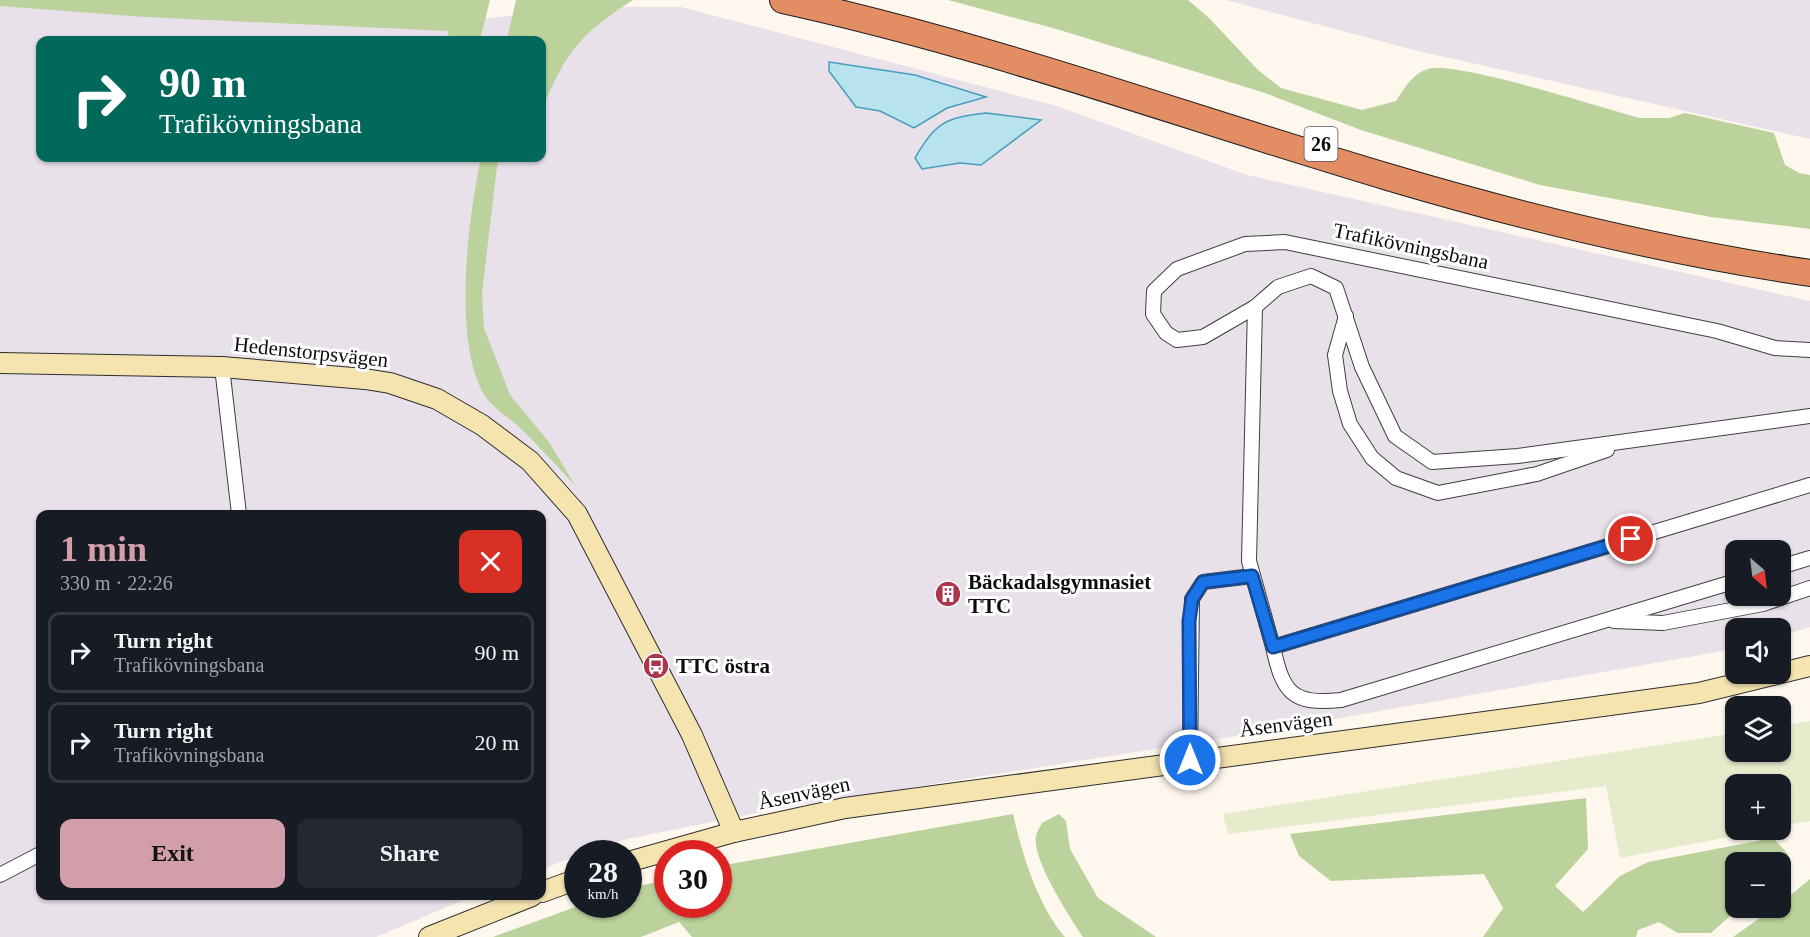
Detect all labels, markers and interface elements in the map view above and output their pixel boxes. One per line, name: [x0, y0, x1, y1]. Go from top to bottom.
icon: right: [60, 60, 138, 138]
text: 90 m: [159, 60, 247, 106]
text: Trafikövningsbana: [159, 109, 362, 139]
road number: 26: [1304, 127, 1338, 161]
street label: Trafikövningsbana: [1331, 218, 1491, 274]
street label: Hedenstorpsvägen: [233, 332, 390, 372]
pin: [1605, 513, 1656, 564]
icon: arrive: [1614, 522, 1647, 555]
text: 1 min: [60, 529, 147, 569]
button: close: [459, 530, 522, 593]
north arrow: [1725, 540, 1791, 606]
map controls: [1725, 540, 1791, 918]
place label: Bäckadalsgymnasiet TTC: [968, 570, 1151, 618]
text: 330 m · 22:26: [60, 572, 173, 594]
building icon: Bäckadalsgymnasiet TTC: [933, 579, 963, 609]
button: sound: [1725, 618, 1791, 684]
text: Turn right: [114, 628, 213, 653]
icon: right: [63, 636, 96, 669]
text: 90 m: [474, 640, 519, 665]
bus stop icon: TTC östra: [641, 651, 671, 681]
text: Trafikövningsbana: [114, 654, 264, 676]
place label: TTC östra: [676, 654, 770, 678]
button: layers: [1725, 696, 1791, 762]
street label: Åsenvägen: [1238, 706, 1334, 742]
text: Turn right: [114, 718, 213, 743]
icon: right: [63, 726, 96, 759]
position arrow: [1158, 728, 1222, 792]
text: 20 m: [474, 730, 519, 755]
text: Trafikövningsbana: [114, 744, 264, 766]
street label: Åsenvägen: [756, 771, 853, 814]
button: +: [1725, 774, 1791, 840]
button: Exit: [60, 819, 285, 888]
button: Share: [297, 819, 522, 888]
speed limit sign: 30: [654, 840, 732, 918]
button: −: [1725, 852, 1791, 918]
text: 28: [588, 855, 618, 888]
text: km/h: [588, 886, 618, 902]

